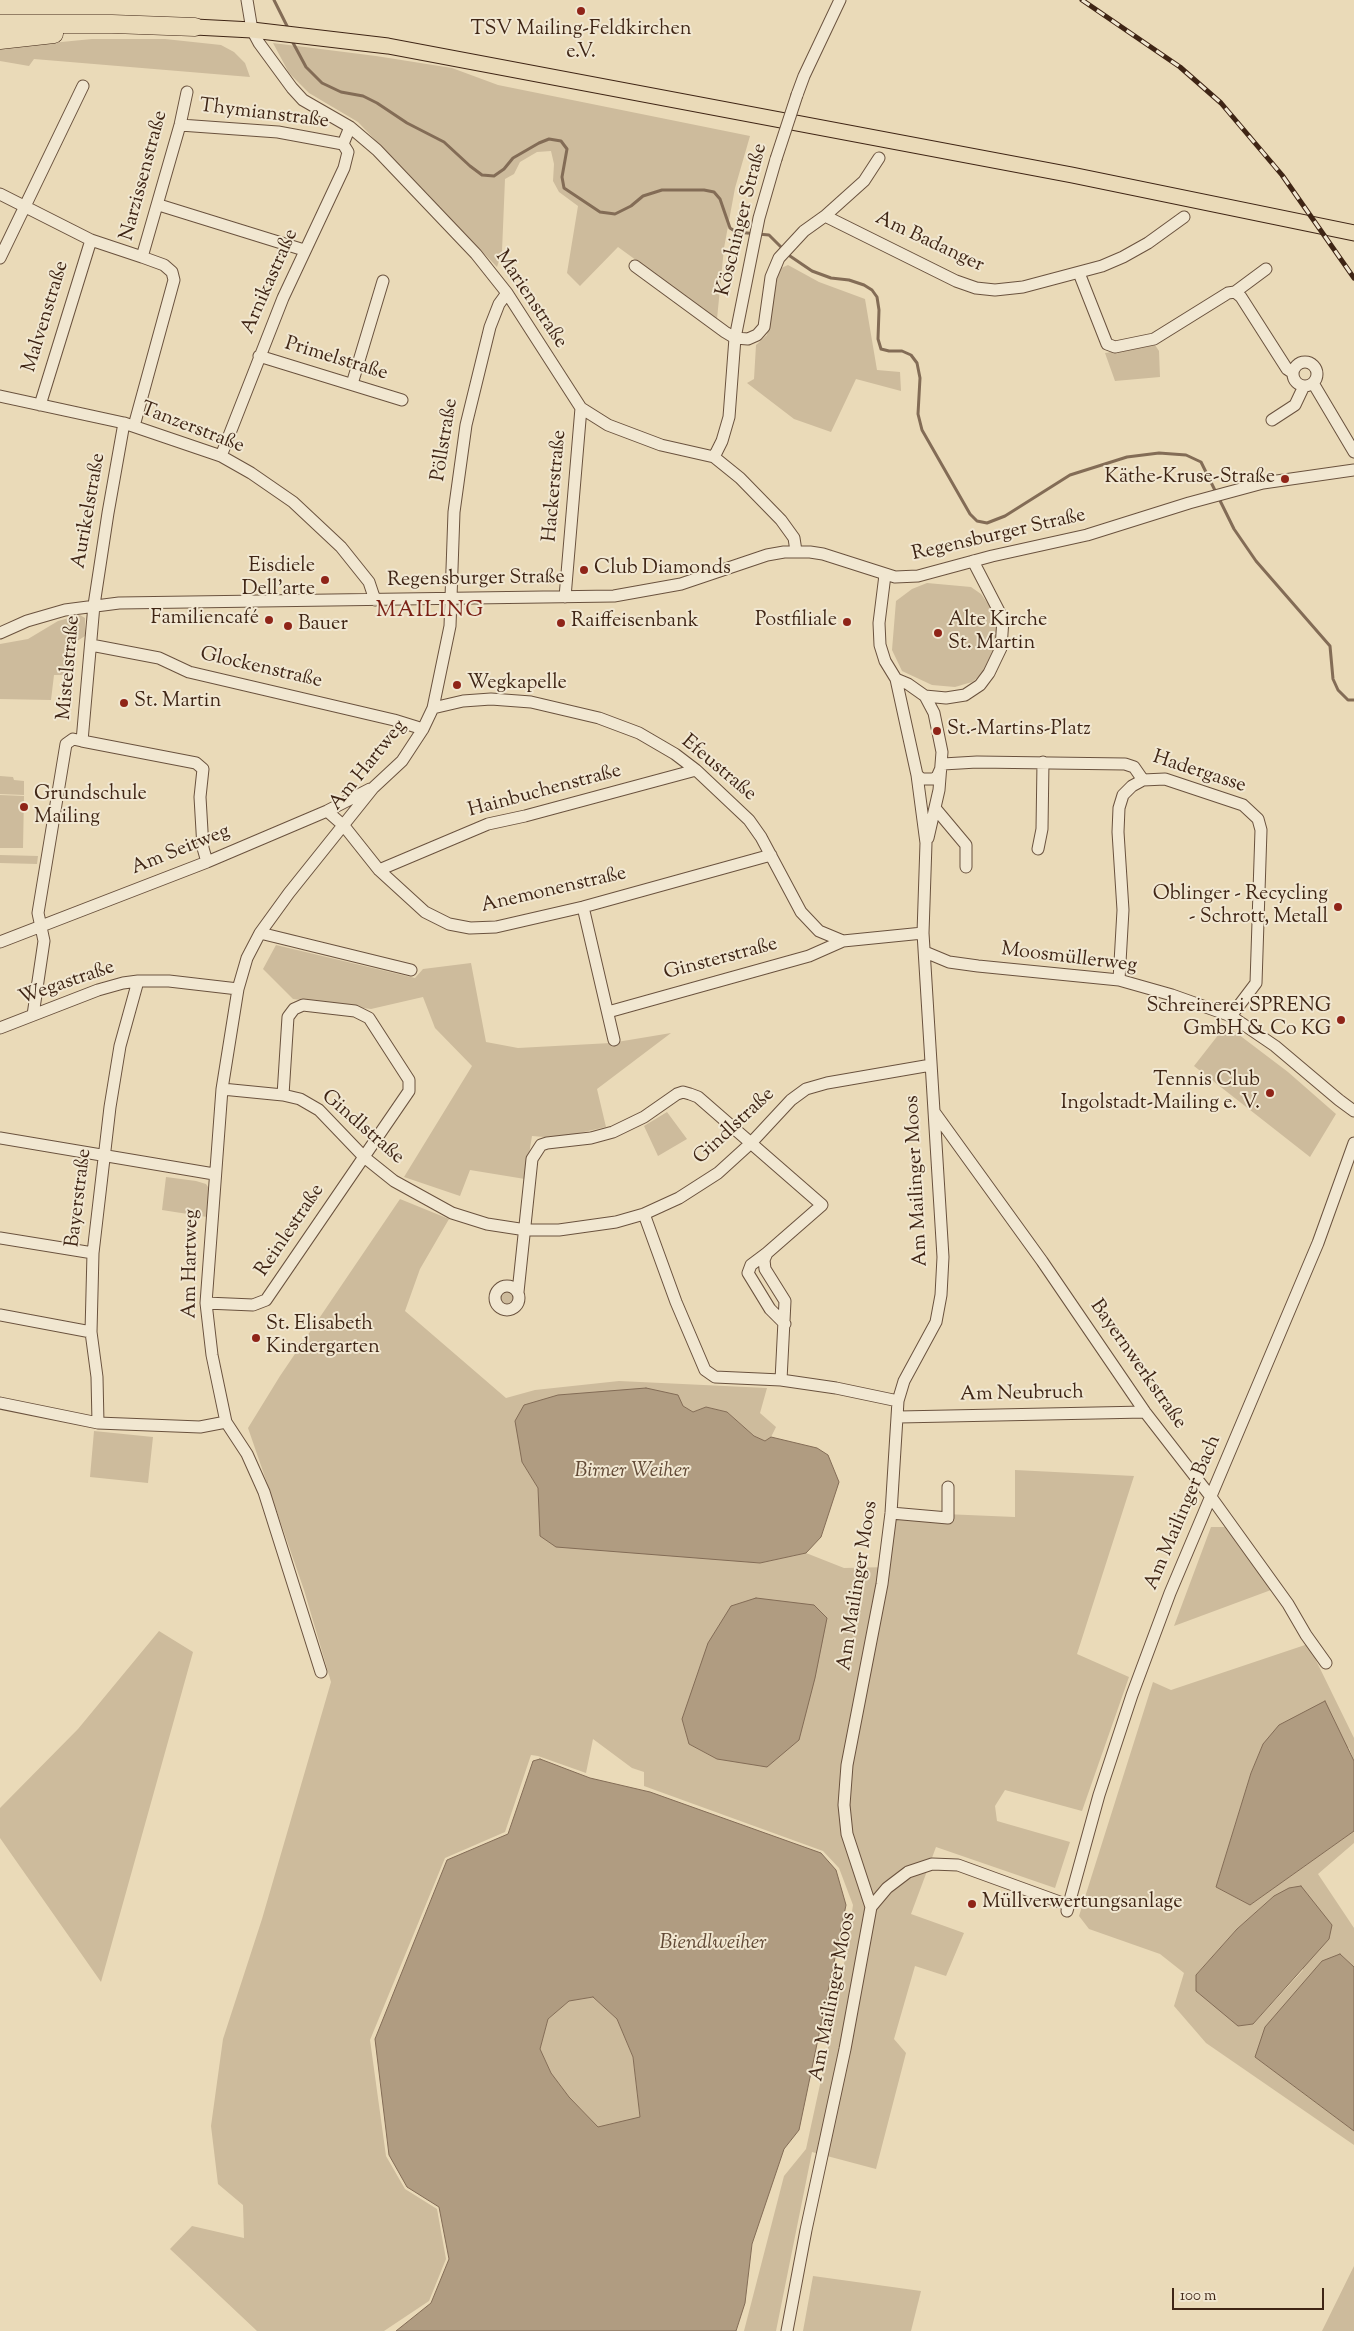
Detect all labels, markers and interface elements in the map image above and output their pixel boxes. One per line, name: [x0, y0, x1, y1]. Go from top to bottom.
marker: TSV Mailing-Feldkirchen e.V.: [575, 5, 587, 17]
place label: TSV Mailing-Feldkirchen e.V.: [470, 19, 692, 66]
street label: Thymianstraße: [198, 95, 330, 135]
street label: Narzissenstraße: [116, 108, 174, 244]
street label: Köschinger Straße: [712, 141, 774, 299]
street label: Am Badanger: [871, 207, 987, 279]
street label: Arnikastraße: [237, 226, 305, 338]
street label: Marienstraße: [489, 247, 571, 353]
street label: Malvenstraße: [19, 258, 75, 376]
street label: Primelstraße: [282, 333, 390, 387]
street label: Pöllstraße: [428, 397, 464, 483]
street label: Tanzerstraße: [137, 398, 247, 460]
street label: Hackerstraße: [539, 429, 573, 543]
street label: Aurikelstraße: [68, 451, 112, 571]
place label: Käthe-Kruse-Straße: [1105, 467, 1275, 491]
marker: Käthe-Kruse-Straße: [1279, 473, 1291, 485]
street label: Regensburger Straße: [910, 504, 1088, 568]
place label: Eisdiele Dell'arte: [242, 556, 315, 603]
place label: Club Diamonds: [594, 558, 731, 582]
marker: Club Diamonds: [578, 564, 590, 576]
street label: Regensburger Straße: [387, 566, 565, 594]
marker: Eisdiele Dell'arte: [319, 574, 331, 586]
district label: MAILING: [375, 599, 485, 625]
place label: Familiencafé: [151, 608, 259, 632]
place label: Postfiliale: [755, 610, 837, 634]
place label: Alte Kirche St. Martin: [948, 610, 1047, 657]
place label: Raiffeisenbank: [571, 611, 699, 635]
marker: Familiencafé: [263, 614, 275, 626]
place label: Bauer: [298, 614, 348, 638]
street label: Mistelstraße: [53, 615, 87, 721]
marker: Postfiliale: [841, 616, 853, 628]
marker: Raiffeisenbank: [555, 617, 567, 629]
marker: Bauer: [282, 620, 294, 632]
marker: Alte Kirche St. Martin: [932, 627, 944, 639]
street label: Glockenstraße: [198, 643, 324, 695]
place label: Wegkapelle: [467, 673, 567, 697]
marker: Wegkapelle: [451, 679, 463, 691]
place label: St. Martin: [134, 691, 221, 715]
marker: St. Martin: [118, 697, 130, 709]
street label: Am Hartweg: [325, 716, 413, 816]
place label: St.-Martins-Platz: [947, 719, 1091, 743]
marker: St.-Martins-Platz: [931, 725, 943, 737]
street label: Efeustraße: [676, 731, 760, 807]
street label: Hadergasse: [1149, 747, 1249, 799]
street label: Hainbuchenstraße: [466, 760, 624, 824]
place label: Grundschule Mailing: [34, 784, 147, 831]
marker: Grundschule Mailing: [18, 801, 30, 813]
street label: Am Seitweg: [128, 820, 234, 882]
street label: Anemonenstraße: [479, 863, 629, 919]
place label: Oblinger - Recycling - Schrott, Metall: [1153, 884, 1328, 931]
marker: Oblinger - Recycling - Schrott, Metall: [1332, 901, 1344, 913]
street label: Ginsterstraße: [662, 933, 780, 987]
street label: Moosmüllerweg: [1000, 939, 1138, 979]
street label: Wegastraße: [16, 956, 118, 1012]
place label: Schreinerei SPRENG GmbH & Co KG: [1146, 996, 1331, 1043]
marker: Schreinerei SPRENG GmbH & Co KG: [1335, 1014, 1347, 1026]
place label: Tennis Club Ingolstadt-Mailing e. V.: [1061, 1070, 1260, 1117]
street label: Gindlstraße: [690, 1084, 780, 1170]
street label: Gindlstraße: [316, 1086, 408, 1170]
marker: Tennis Club Ingolstadt-Mailing e. V.: [1264, 1087, 1276, 1099]
street label: Am Mailinger Moos: [902, 1095, 934, 1267]
street label: Bayerstraße: [62, 1147, 98, 1249]
street label: Reinlestraße: [251, 1180, 331, 1282]
street label: Am Hartweg: [179, 1209, 205, 1319]
street label: Bayernwerkstraße: [1083, 1296, 1191, 1434]
place label: St. Elisabeth Kindergarten: [266, 1314, 380, 1361]
marker: St. Elisabeth Kindergarten: [250, 1332, 262, 1344]
street label: Am Neubruch: [960, 1382, 1084, 1408]
street label: Am Mailinger Bach: [1140, 1432, 1228, 1594]
water label: Birner Weiher: [574, 1459, 690, 1485]
street label: Am Mailinger Moos: [834, 1499, 884, 1673]
place label: Müllverwertungsanlage: [982, 1892, 1183, 1916]
marker: Müllverwertungsanlage: [966, 1898, 978, 1910]
street label: Am Mailinger Moos: [806, 1910, 862, 2084]
water label: Biendlweiher: [659, 1931, 767, 1957]
scale bar: [1174, 2278, 1326, 2310]
text: 100 m: [1180, 2286, 1216, 2307]

